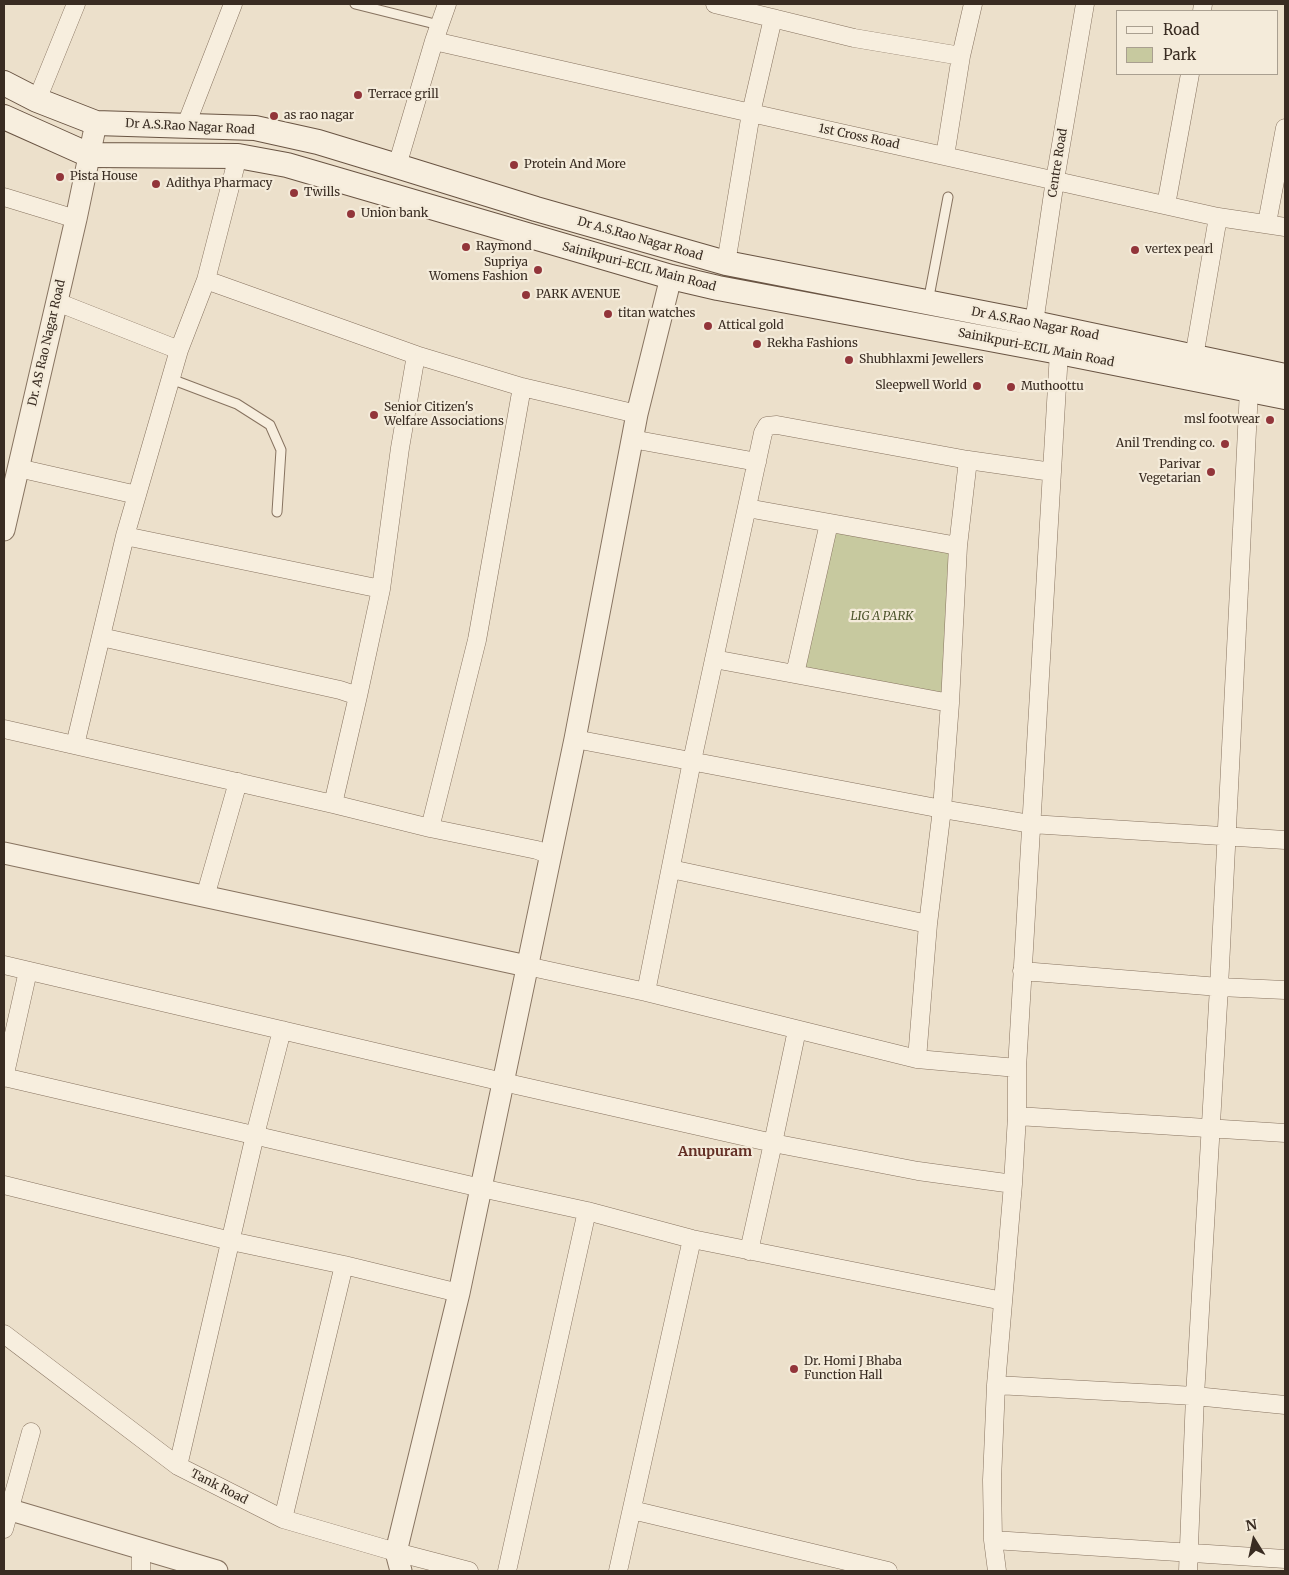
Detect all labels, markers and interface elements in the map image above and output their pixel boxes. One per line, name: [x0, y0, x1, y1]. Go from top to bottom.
legend: [1116, 10, 1279, 75]
text: Road: [1163, 20, 1199, 39]
text: Park: [1163, 45, 1196, 64]
place label: Terrace grill: [368, 88, 439, 102]
marker: Terrace grill: [352, 89, 364, 101]
place label: as rao nagar: [284, 109, 354, 123]
marker: as rao nagar: [268, 110, 280, 122]
street label: Dr A.S.Rao Nagar Road: [125, 116, 255, 138]
street label: 1st Cross Road: [817, 121, 901, 153]
street label: Centre Road: [1045, 127, 1071, 199]
place label: Protein And More: [524, 158, 626, 172]
marker: Protein And More: [508, 159, 520, 171]
place label: Pista House: [70, 170, 138, 184]
marker: Pista House: [54, 171, 66, 183]
place label: Adithya Pharmacy: [166, 177, 273, 191]
marker: Adithya Pharmacy: [150, 178, 162, 190]
place label: Twills: [304, 186, 340, 200]
marker: Twills: [288, 187, 300, 199]
place label: Union bank: [361, 207, 428, 221]
marker: Union bank: [345, 208, 357, 220]
street label: Dr A.S.Rao Nagar Road: [576, 214, 704, 264]
street label: Sainikpuri-ECIL Main Road: [560, 239, 718, 295]
place label: Raymond: [476, 240, 532, 254]
marker: Raymond: [460, 241, 472, 253]
place label: vertex pearl: [1145, 243, 1213, 257]
marker: vertex pearl: [1129, 244, 1141, 256]
place label: Supriya Womens Fashion: [429, 256, 528, 284]
marker: Supriya Womens Fashion: [532, 264, 544, 276]
street label: Dr. AS Rao Nagar Road: [25, 278, 69, 408]
place label: PARK AVENUE: [536, 288, 620, 302]
marker: PARK AVENUE: [520, 289, 532, 301]
street label: Dr A.S.Rao Nagar Road: [970, 305, 1100, 343]
place label: titan watches: [618, 307, 695, 321]
marker: titan watches: [602, 308, 614, 320]
place label: Attical gold: [718, 319, 784, 333]
marker: Attical gold: [702, 320, 714, 332]
street label: Sainikpuri-ECIL Main Road: [957, 326, 1115, 370]
place label: Rekha Fashions: [767, 337, 858, 351]
marker: Rekha Fashions: [751, 338, 763, 350]
place label: Shubhlaxmi Jewellers: [859, 353, 984, 367]
marker: Shubhlaxmi Jewellers: [843, 354, 855, 366]
place label: Sleepwell World: [875, 379, 967, 393]
marker: Sleepwell World: [971, 380, 983, 392]
place label: Muthoottu: [1021, 380, 1084, 394]
marker: Muthoottu: [1005, 381, 1017, 393]
place label: Senior Citizen's Welfare Associations: [384, 401, 504, 429]
marker: Senior Citizen's Welfare Associations: [368, 409, 380, 421]
place label: msl footwear: [1184, 413, 1260, 427]
marker: msl footwear: [1264, 414, 1276, 426]
place label: Anil Trending co.: [1116, 437, 1215, 451]
marker: Anil Trending co.: [1219, 438, 1231, 450]
place label: Parivar Vegetarian: [1139, 458, 1201, 486]
marker: Parivar Vegetarian: [1205, 466, 1217, 478]
park label: LIG A PARK: [851, 610, 913, 624]
district label: Anupuram: [678, 1144, 752, 1160]
place label: Dr. Homi J Bhaba Function Hall: [804, 1355, 902, 1383]
marker: Dr. Homi J Bhaba Function Hall: [788, 1363, 800, 1375]
street label: Tank Road: [188, 1466, 250, 1508]
north arrow: [1229, 1515, 1279, 1565]
text: N: [1244, 1515, 1258, 1535]

